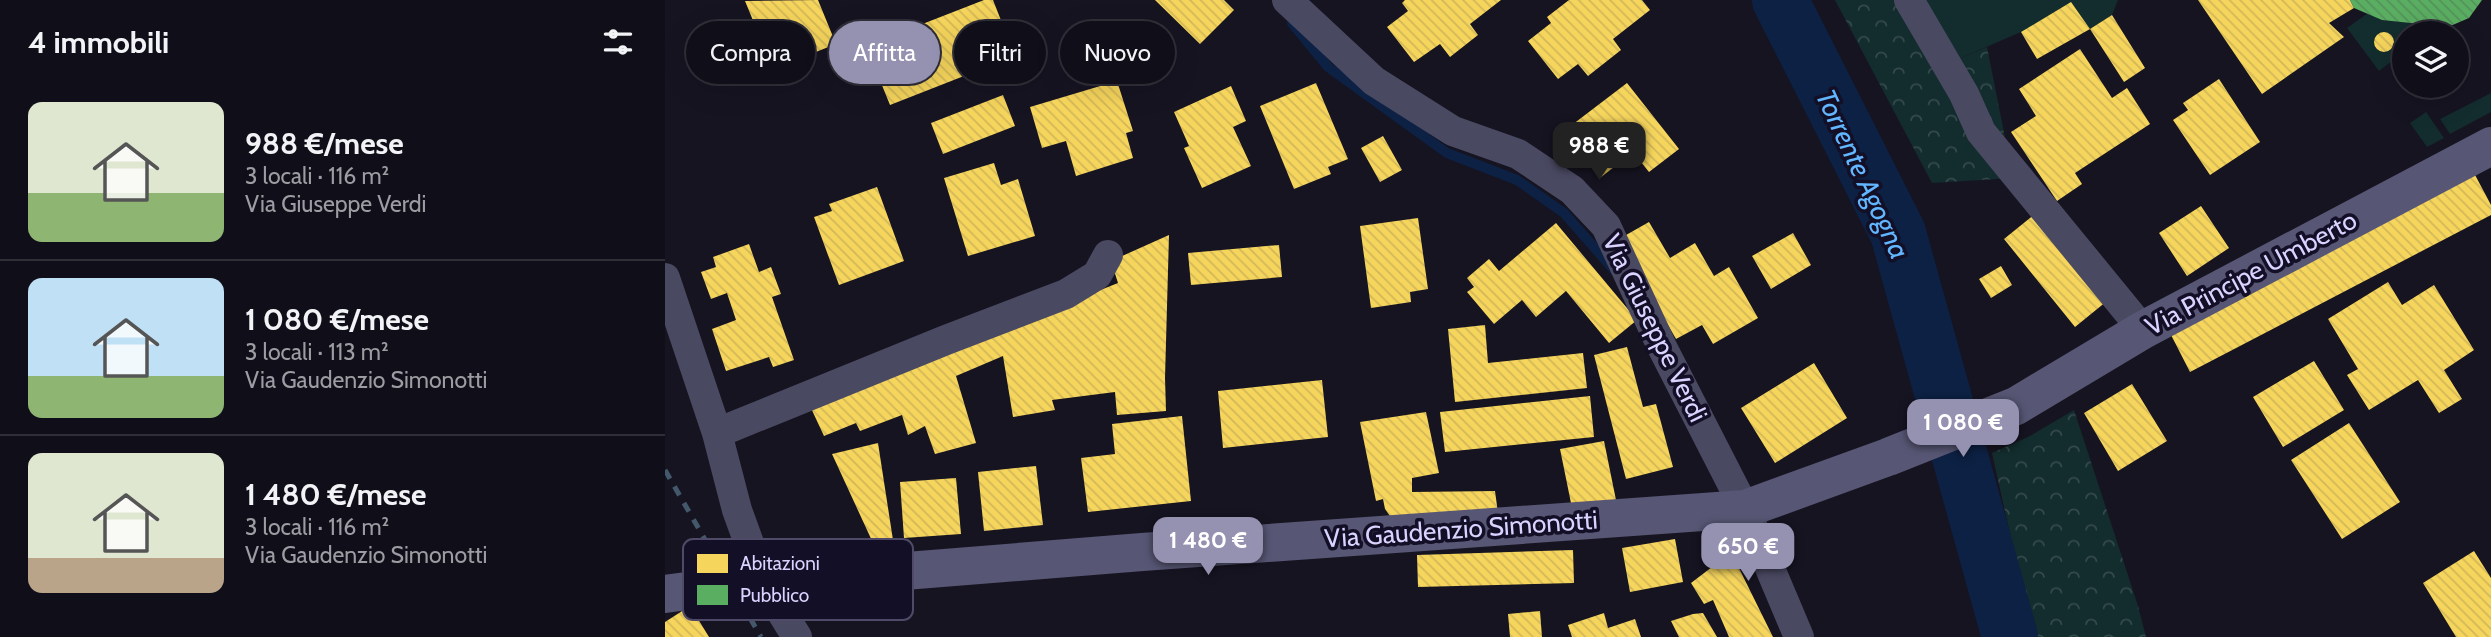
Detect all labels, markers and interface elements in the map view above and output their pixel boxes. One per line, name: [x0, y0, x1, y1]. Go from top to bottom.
chip: Compra: [686, 21, 815, 84]
chip: Affitta: [829, 21, 940, 84]
chip: Filtri: [954, 21, 1046, 84]
chip: Nuovo: [1060, 21, 1175, 84]
map controls: [2392, 21, 2469, 98]
button: layers: [2392, 21, 2469, 98]
icon: filters: [599, 23, 637, 61]
text: 4 immobili: [28, 24, 169, 61]
water label: Torrente Agogna: [1809, 84, 1917, 264]
pin: 988 €: [1550, 122, 1648, 182]
text: 988 €/mese: [245, 125, 404, 162]
icon: home: [84, 130, 168, 214]
text: 988 €: [1569, 131, 1629, 159]
text: 3 locali · 116 m²: [245, 162, 389, 190]
text: Via Giuseppe Verdi: [245, 190, 426, 218]
street label: Via Principe Umberto: [2140, 204, 2362, 342]
street label: Via Giuseppe Verdi: [1596, 229, 1714, 427]
text: 1 080 €/mese: [245, 301, 429, 338]
icon: home: [84, 306, 168, 390]
text: 3 locali · 113 m²: [245, 338, 389, 366]
text: Via Gaudenzio Simonotti: [245, 366, 487, 394]
pin: 1 080 €: [1898, 400, 2028, 459]
text: 1 080 €: [1923, 408, 2003, 436]
text: 1 480 €/mese: [245, 476, 426, 513]
icon: home: [84, 481, 168, 565]
street label: Via Gaudenzio Simonotti: [1323, 503, 1599, 555]
text: 3 locali · 116 m²: [245, 513, 389, 541]
pin: 1 480 €: [1143, 518, 1273, 577]
pin: 650 €: [1699, 524, 1797, 583]
text: 1 480 €: [1169, 526, 1247, 554]
text: 650 €: [1717, 532, 1779, 560]
legend: [683, 539, 913, 620]
text: Via Gaudenzio Simonotti: [245, 541, 487, 569]
text: Abitazioni: [740, 552, 820, 575]
text: Pubblico: [740, 584, 809, 607]

